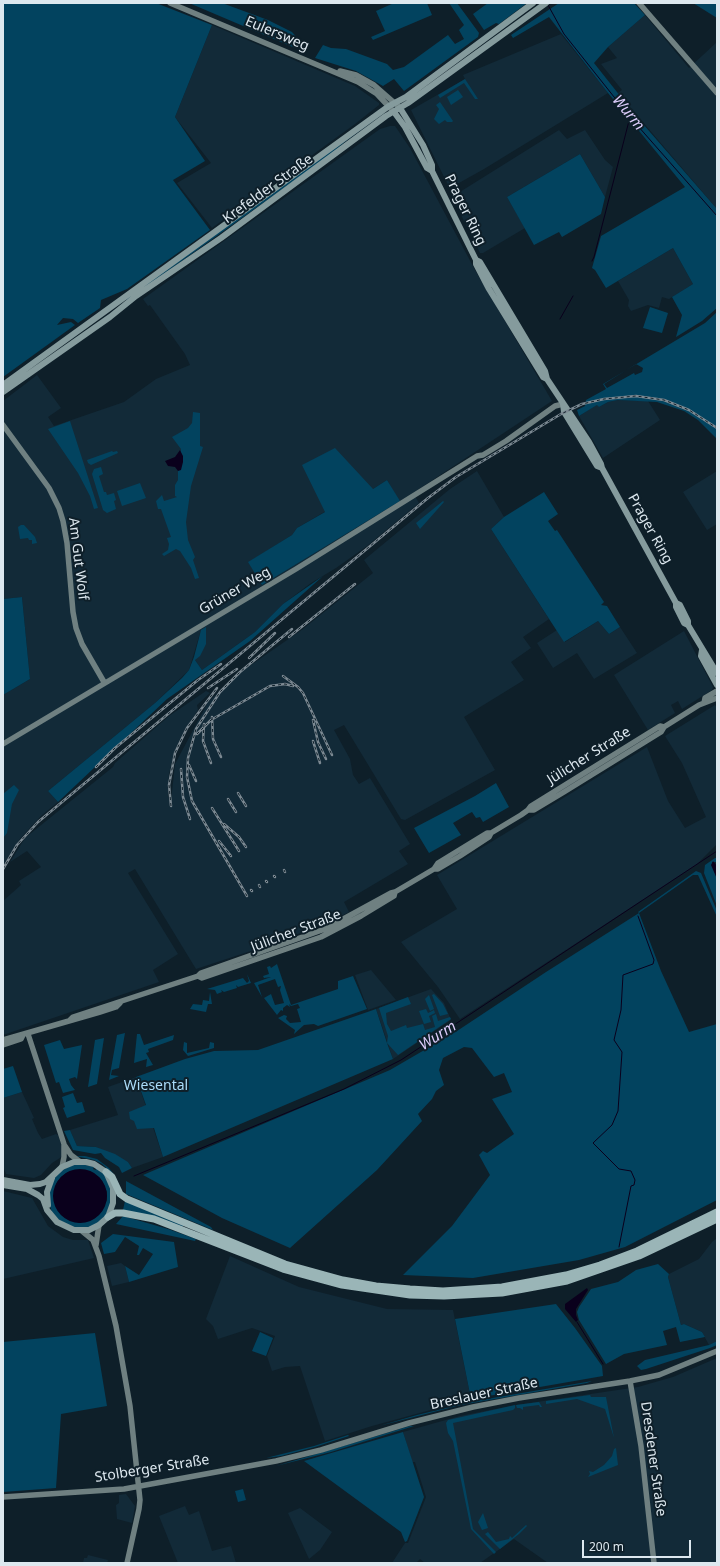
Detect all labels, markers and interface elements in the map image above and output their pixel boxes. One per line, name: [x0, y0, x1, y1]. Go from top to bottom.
street label: Eulersweg: [242, 13, 312, 55]
water label: Wurm: [608, 92, 648, 134]
street label: Krefelder Straße: [220, 151, 316, 227]
street label: Prager Ring: [440, 172, 490, 248]
street label: Prager Ring: [624, 491, 676, 567]
street label: Am Gut Wolf: [65, 517, 91, 601]
street label: Grüner Weg: [196, 564, 274, 618]
street label: Jülicher Straße: [544, 724, 634, 788]
street label: Jülicher Straße: [249, 906, 343, 956]
water label: Wurm: [416, 1017, 460, 1055]
park label: Wiesental: [124, 1078, 188, 1094]
street label: Breslauer Straße: [429, 1374, 539, 1414]
street label: Dresdener Straße: [637, 1401, 669, 1517]
street label: Stolberger Straße: [94, 1452, 210, 1486]
scale bar: [584, 1532, 693, 1558]
text: 200 m: [589, 1538, 624, 1555]

